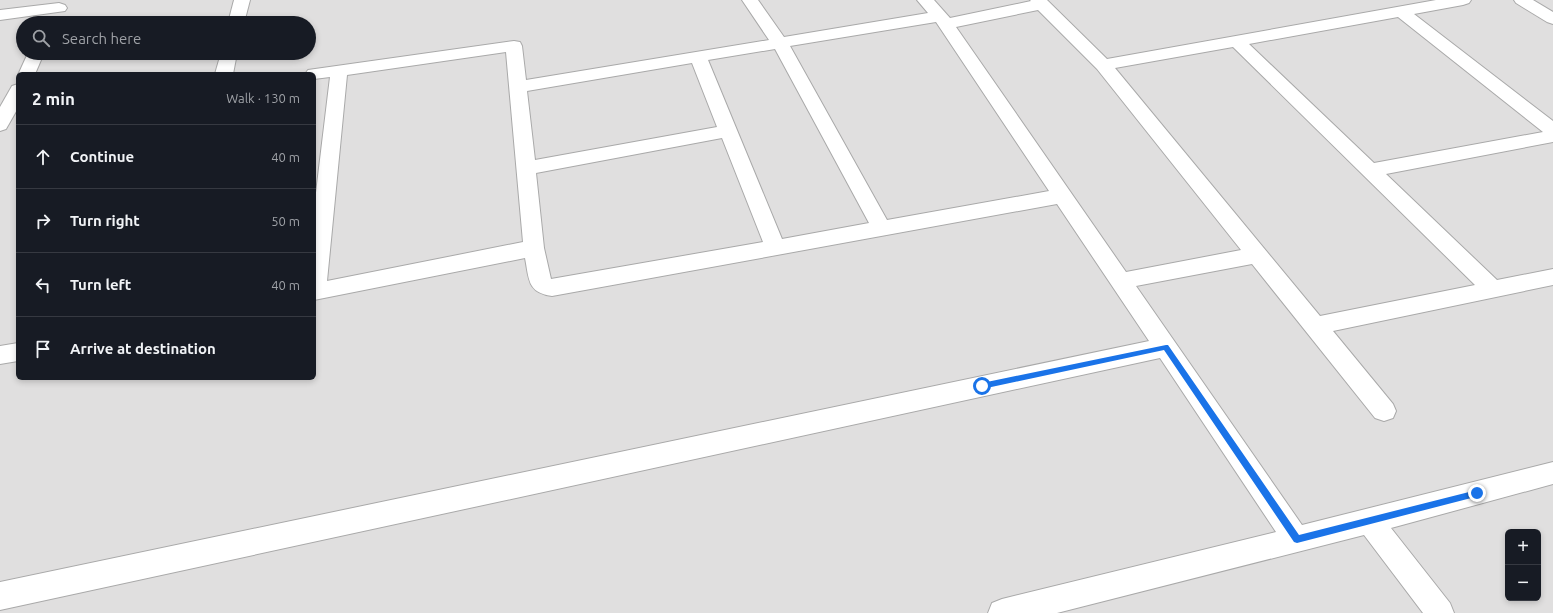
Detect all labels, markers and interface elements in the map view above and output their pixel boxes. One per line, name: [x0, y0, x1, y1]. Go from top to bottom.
search box: [16, 16, 316, 60]
icon: search: [30, 27, 52, 49]
text: Search here: [62, 30, 141, 47]
text: 2 min: [32, 89, 75, 108]
text: Walk · 130 m: [226, 91, 300, 105]
icon: ahead: [32, 146, 54, 168]
text: Continue: [70, 148, 134, 165]
text: 40 m: [271, 150, 300, 164]
icon: right: [32, 210, 54, 232]
text: Turn right: [70, 212, 140, 229]
text: 50 m: [271, 214, 300, 228]
icon: left: [32, 274, 54, 296]
text: Turn left: [70, 276, 131, 293]
text: 40 m: [271, 278, 300, 292]
icon: arrive: [32, 338, 54, 360]
text: Arrive at destination: [70, 340, 216, 357]
route start: [973, 377, 991, 395]
route end: [1468, 484, 1486, 502]
map controls: [1505, 529, 1541, 601]
button: +: [1505, 529, 1541, 565]
button: −: [1505, 565, 1541, 601]

